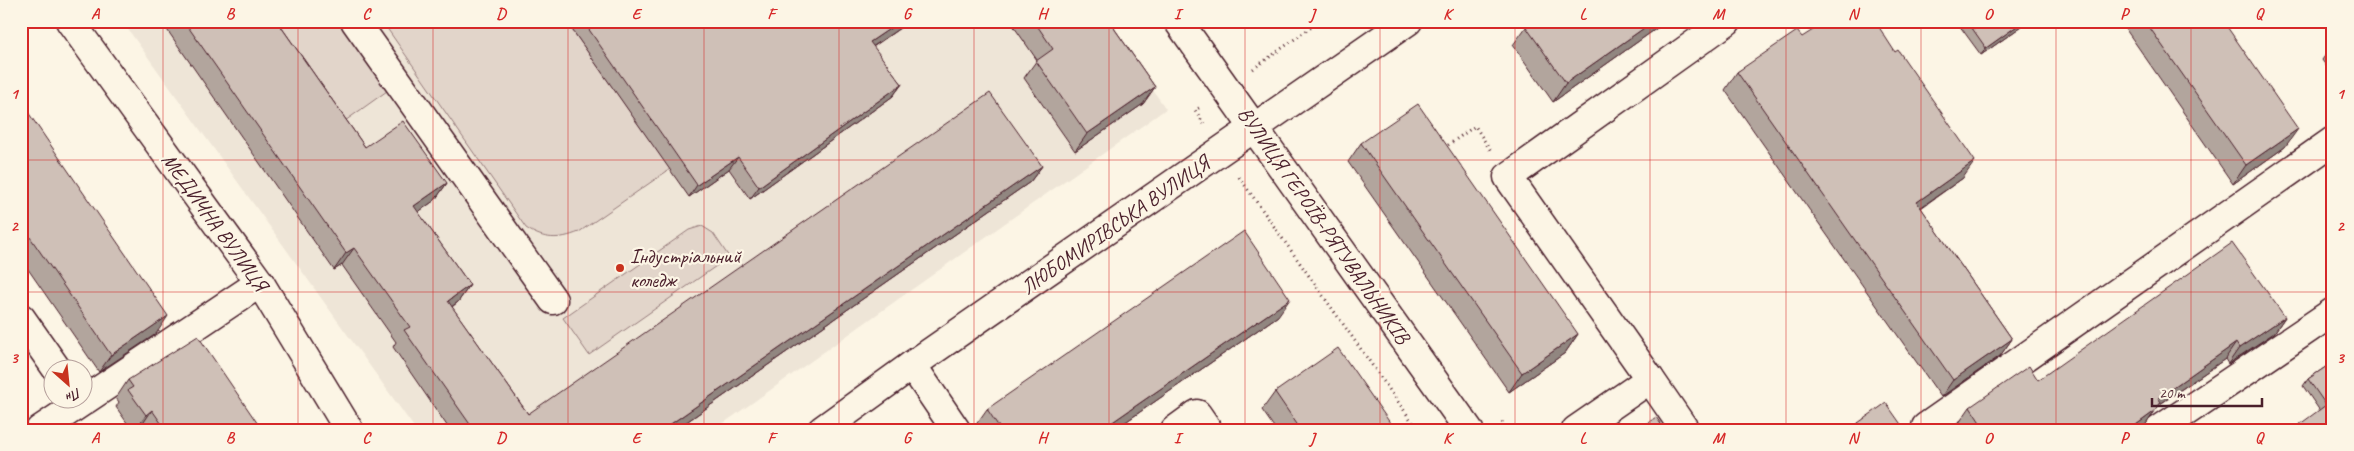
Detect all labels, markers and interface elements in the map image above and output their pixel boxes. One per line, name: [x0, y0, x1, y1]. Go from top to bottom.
text: A: [91, 4, 101, 24]
text: B: [226, 4, 236, 24]
text: C: [362, 4, 372, 24]
text: D: [496, 4, 507, 24]
text: E: [632, 4, 643, 24]
text: F: [767, 4, 778, 24]
text: G: [903, 4, 913, 24]
text: H: [1037, 4, 1049, 24]
text: I: [1174, 4, 1184, 24]
text: J: [1308, 4, 1317, 24]
text: K: [1443, 4, 1455, 24]
text: L: [1580, 4, 1588, 24]
text: M: [1712, 4, 1726, 24]
text: N: [1848, 4, 1861, 24]
text: O: [1984, 4, 1994, 24]
text: P: [2120, 4, 2130, 24]
text: Q: [2255, 4, 2265, 24]
text: 1: [10, 84, 19, 104]
text: 1: [2336, 84, 2345, 104]
street label: ВУЛИЦЯ ГЕРОЇВ-РЯТУВАЛЬНИКІВ: [1232, 102, 1417, 350]
street label: МЕДИЧНА ВУЛИЦЯ: [156, 148, 276, 298]
street label: ЛЮБОМИРІВСЬКА ВУЛИЦЯ: [1016, 148, 1217, 300]
text: 2: [10, 216, 19, 236]
text: 2: [2336, 216, 2345, 236]
place label: Індустріальний коледж: [630, 243, 742, 293]
marker: Індустріальний коледж: [614, 262, 626, 274]
text: 3: [10, 348, 19, 368]
text: 3: [2336, 348, 2345, 368]
north arrow: [42, 358, 92, 408]
scale bar: [2152, 376, 2262, 408]
text: Пн: [63, 384, 84, 406]
text: 20 m: [2159, 384, 2186, 403]
text: A: [91, 428, 101, 448]
text: B: [226, 428, 236, 448]
text: C: [362, 428, 372, 448]
text: D: [496, 428, 507, 448]
text: E: [632, 428, 643, 448]
text: F: [767, 428, 778, 448]
text: G: [903, 428, 913, 448]
text: H: [1037, 428, 1049, 448]
text: I: [1174, 428, 1184, 448]
text: J: [1308, 428, 1317, 448]
text: K: [1443, 428, 1455, 448]
text: L: [1580, 428, 1588, 448]
text: M: [1712, 428, 1726, 448]
text: N: [1848, 428, 1861, 448]
text: O: [1984, 428, 1994, 448]
text: P: [2120, 428, 2130, 448]
text: Q: [2255, 428, 2265, 448]

